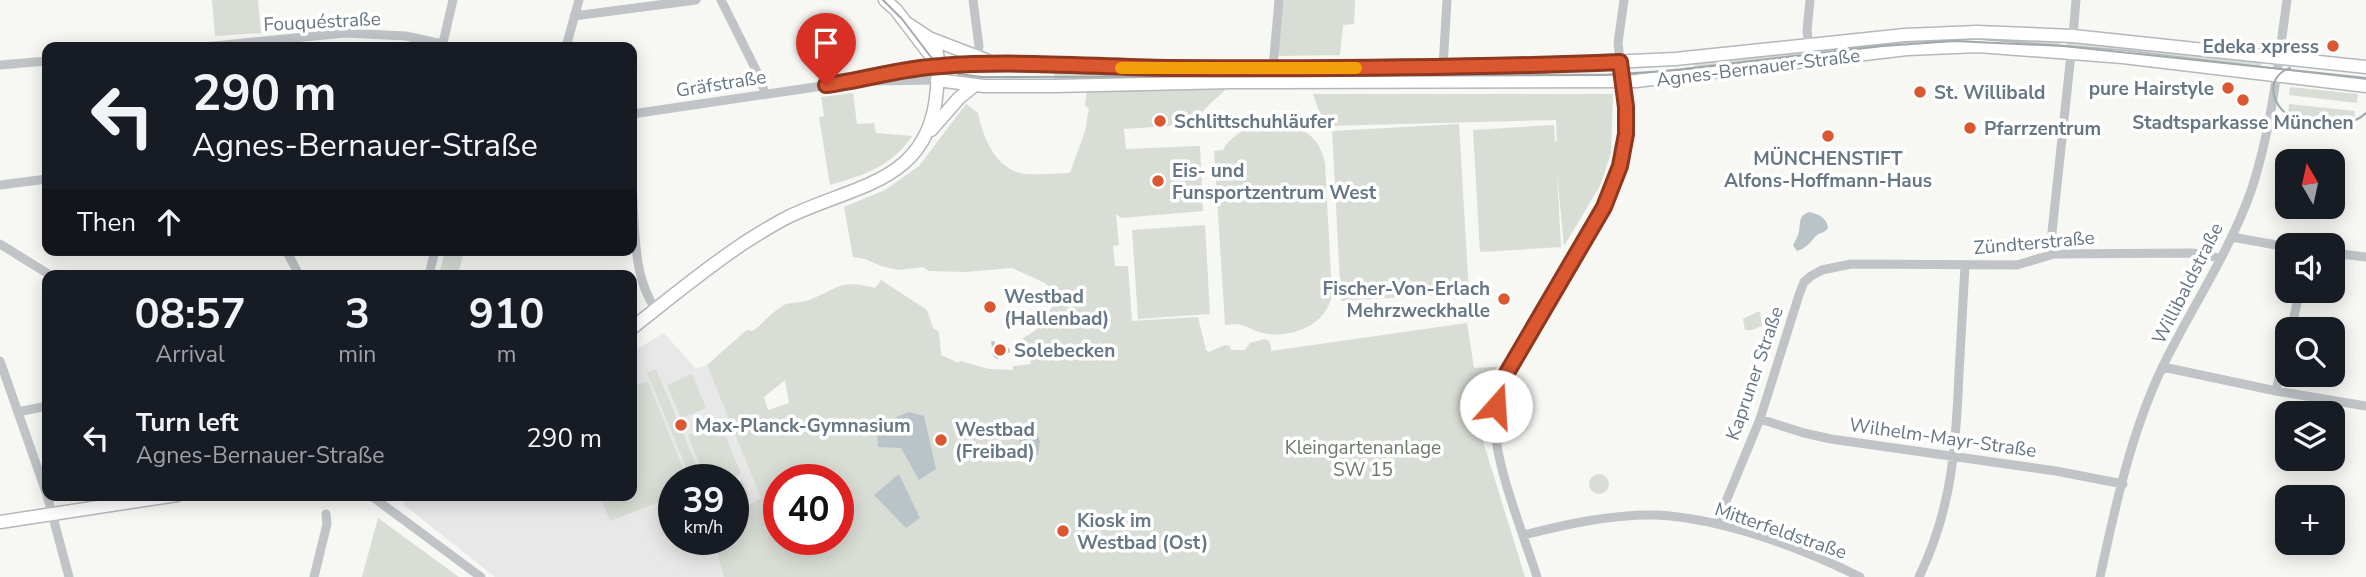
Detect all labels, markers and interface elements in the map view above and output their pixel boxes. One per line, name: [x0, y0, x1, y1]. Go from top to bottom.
street label: Fouquéstraße: [263, 6, 381, 38]
pin: [796, 13, 856, 85]
icon: arrive: [807, 24, 845, 62]
place label: Edeka xpress: [2202, 34, 2319, 60]
marker: Edeka xpress: [2325, 38, 2341, 54]
street label: Agnes-Bernauer-Straße: [1655, 43, 1862, 93]
text: 290 m: [192, 60, 336, 127]
street label: Gräfstraße: [674, 64, 768, 104]
icon: left: [77, 70, 168, 161]
place label: pure Hairstyle: [2089, 76, 2214, 102]
place label: St. Willibald: [1934, 80, 2046, 106]
marker: pure Hairstyle: [2220, 80, 2236, 96]
marker: St. Willibald: [1912, 84, 1928, 100]
marker: Stadtsparkasse München: [2235, 92, 2251, 108]
place label: Schlittschuhläufer: [1174, 109, 1335, 135]
place label: Stadtsparkasse München: [2132, 110, 2354, 136]
marker: Schlittschuhläufer: [1152, 113, 1168, 129]
place label: Pfarrzentrum: [1984, 116, 2101, 142]
marker: Pfarrzentrum: [1962, 120, 1978, 136]
text: Agnes-Bernauer-Straße: [192, 124, 538, 167]
marker: MÜNCHENSTIFT Alfons-Hoffmann-Haus: [1820, 128, 1836, 144]
place label: MÜNCHENSTIFT Alfons-Hoffmann-Haus: [1724, 146, 1932, 194]
north arrow: [2275, 149, 2345, 219]
map controls: [2275, 149, 2345, 555]
place label: Eis- und Funsportzentrum West: [1172, 158, 1377, 206]
marker: Eis- und Funsportzentrum West: [1150, 173, 1166, 189]
icon: ahead: [150, 203, 188, 241]
text: Then: [77, 205, 136, 240]
street label: Willibaldstraße: [2146, 218, 2230, 349]
street label: Zündterstraße: [1973, 225, 2096, 261]
button: sound: [2275, 233, 2345, 303]
place label: Fischer-Von-Erlach Mehrzweckhalle: [1322, 276, 1490, 324]
place label: Westbad (Hallenbad): [1004, 284, 1109, 332]
text: 08:57: [135, 286, 246, 343]
text: 3: [345, 286, 370, 343]
text: 910: [469, 286, 544, 343]
marker: Fischer-Von-Erlach Mehrzweckhalle: [1496, 291, 1512, 307]
marker: Westbad (Hallenbad): [982, 299, 998, 315]
street label: Kapruner Straße: [1720, 303, 1790, 444]
button: search: [2275, 317, 2345, 387]
place label: Solebecken: [1014, 338, 1115, 364]
text: Arrival: [156, 339, 225, 370]
text: min: [338, 339, 376, 370]
text: m: [497, 339, 517, 370]
marker: Solebecken: [992, 342, 1008, 358]
position arrow: [1459, 369, 1533, 443]
button: layers: [2275, 401, 2345, 471]
text: Turn left: [136, 405, 239, 440]
street label: Wilhelm-Mayr-Straße: [1848, 412, 2038, 464]
place label: Max-Planck-Gymnasium: [695, 413, 911, 439]
marker: Max-Planck-Gymnasium: [673, 417, 689, 433]
place label: Westbad (Freibad): [955, 417, 1035, 465]
icon: left: [77, 419, 115, 457]
text: 290 m: [526, 421, 602, 456]
marker: Westbad (Freibad): [933, 432, 949, 448]
park label: Kleingartenanlage SW 15: [1285, 435, 1441, 483]
text: Agnes-Bernauer-Straße: [136, 440, 385, 471]
speed limit sign: 40: [763, 464, 854, 555]
text: 39: [682, 477, 725, 524]
button: +: [2275, 485, 2345, 555]
street label: Mitterfeldstraße: [1711, 496, 1850, 566]
place label: Kiosk im Westbad (Ost): [1077, 508, 1208, 556]
text: km/h: [684, 515, 723, 539]
marker: Kiosk im Westbad (Ost): [1055, 523, 1071, 539]

